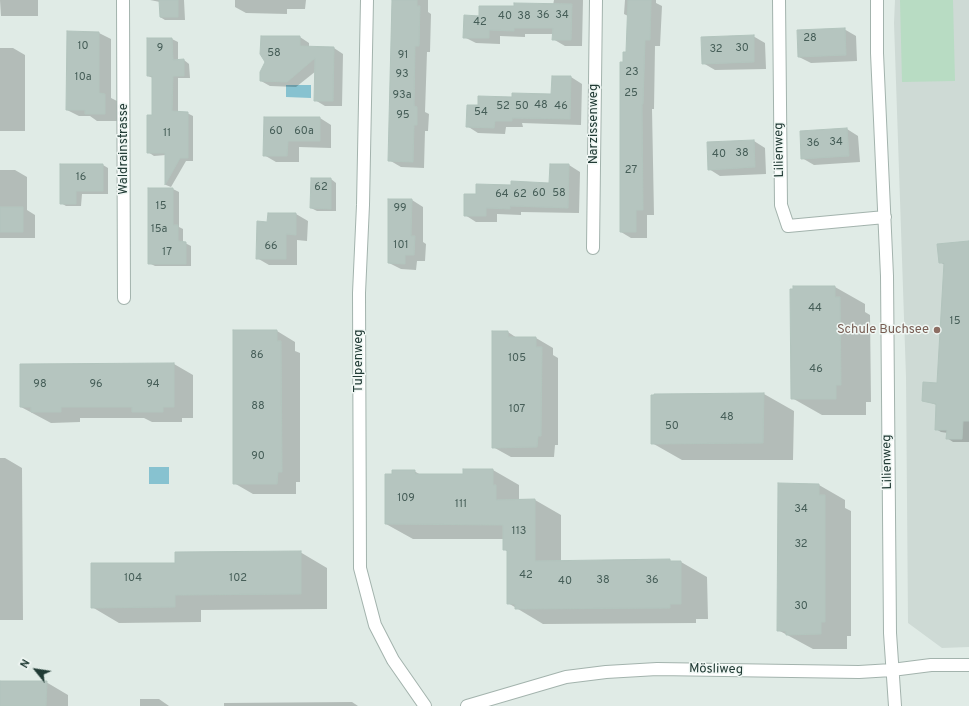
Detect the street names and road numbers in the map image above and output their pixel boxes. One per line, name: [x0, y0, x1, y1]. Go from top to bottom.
street label: Narzissenweg: [586, 84, 602, 164]
street label: Waldrainstrasse: [116, 103, 132, 195]
street label: Lilienweg: [772, 122, 788, 178]
street label: Tulpenweg: [351, 329, 367, 393]
street label: Lilienweg: [880, 434, 896, 490]
street label: Mösliweg: [689, 662, 743, 678]

